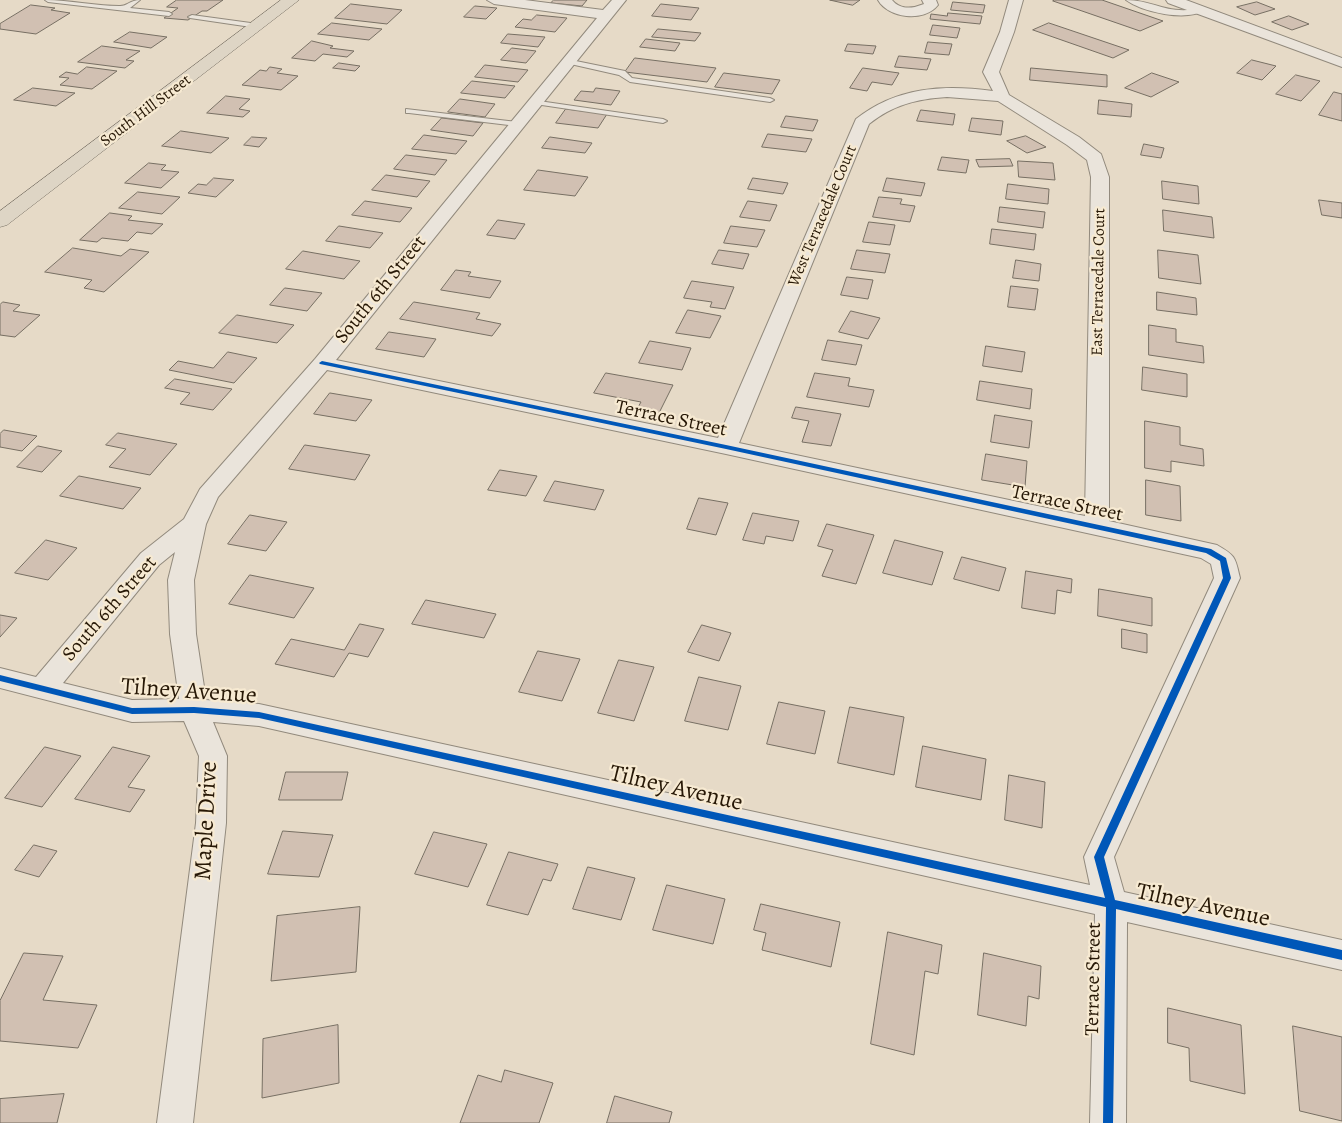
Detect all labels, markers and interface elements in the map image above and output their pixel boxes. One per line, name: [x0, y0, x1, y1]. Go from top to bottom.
street label: South Hill Street: [97, 71, 195, 151]
street label: West Terracedale Court: [784, 142, 862, 290]
street label: East Terracedale Court: [1088, 208, 1110, 356]
street label: South 6th Street: [330, 231, 432, 349]
street label: Terrace Street: [613, 395, 729, 443]
street label: Terrace Street: [1009, 480, 1125, 528]
street label: South 6th Street: [58, 551, 162, 667]
street label: Tilney Avenue: [120, 673, 258, 711]
street label: Tilney Avenue: [607, 760, 745, 818]
street label: Maple Drive: [190, 761, 224, 881]
street label: Tilney Avenue: [1134, 878, 1272, 934]
street label: Terrace Street: [1081, 922, 1107, 1036]

